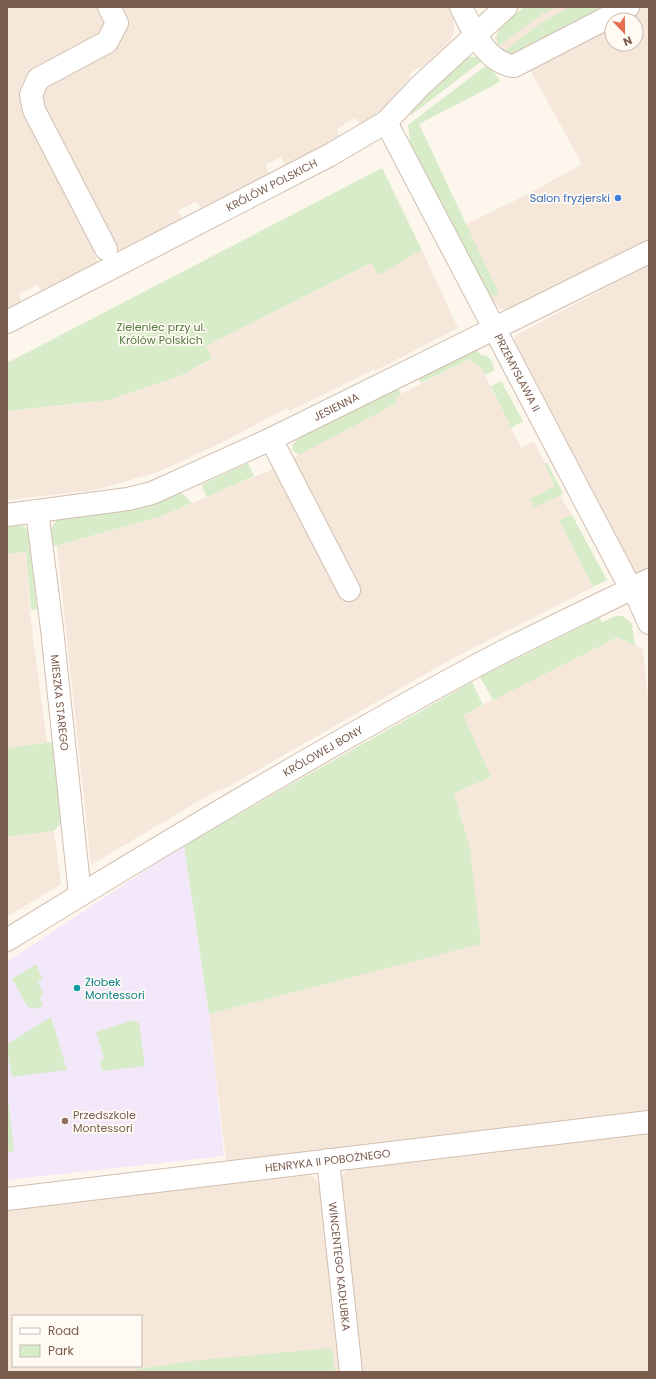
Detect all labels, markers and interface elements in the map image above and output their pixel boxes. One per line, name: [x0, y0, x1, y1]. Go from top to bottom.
north arrow: [604, 12, 644, 52]
text: N: [621, 32, 635, 50]
street label: KRÓLÓW POLSKICH: [223, 155, 320, 215]
place label: Salon fryzjerski: [530, 190, 610, 206]
marker: Salon fryzjerski: [613, 193, 623, 203]
park label: Zieleniec przy ul. Królów Polskich: [117, 319, 205, 348]
street label: PRZEMYSŁAWA II: [490, 331, 545, 414]
street label: JESIENNA: [310, 388, 362, 425]
street label: MIESZKA STAREGO: [47, 654, 73, 752]
street label: KRÓLOWEJ BONY: [280, 722, 366, 781]
place label: Żłobek Montessori: [85, 974, 145, 1003]
marker: Żłobek Montessori: [72, 983, 82, 993]
place label: Przedszkole Montessori: [73, 1107, 136, 1136]
marker: Przedszkole Montessori: [60, 1116, 70, 1126]
street label: HENRYKA II POBOŻNEGO: [264, 1145, 392, 1176]
street label: WINCENTEGO KADŁUBKA: [325, 1201, 355, 1332]
legend: [12, 1315, 142, 1367]
text: Road: [48, 1322, 79, 1339]
text: Park: [48, 1342, 75, 1359]

